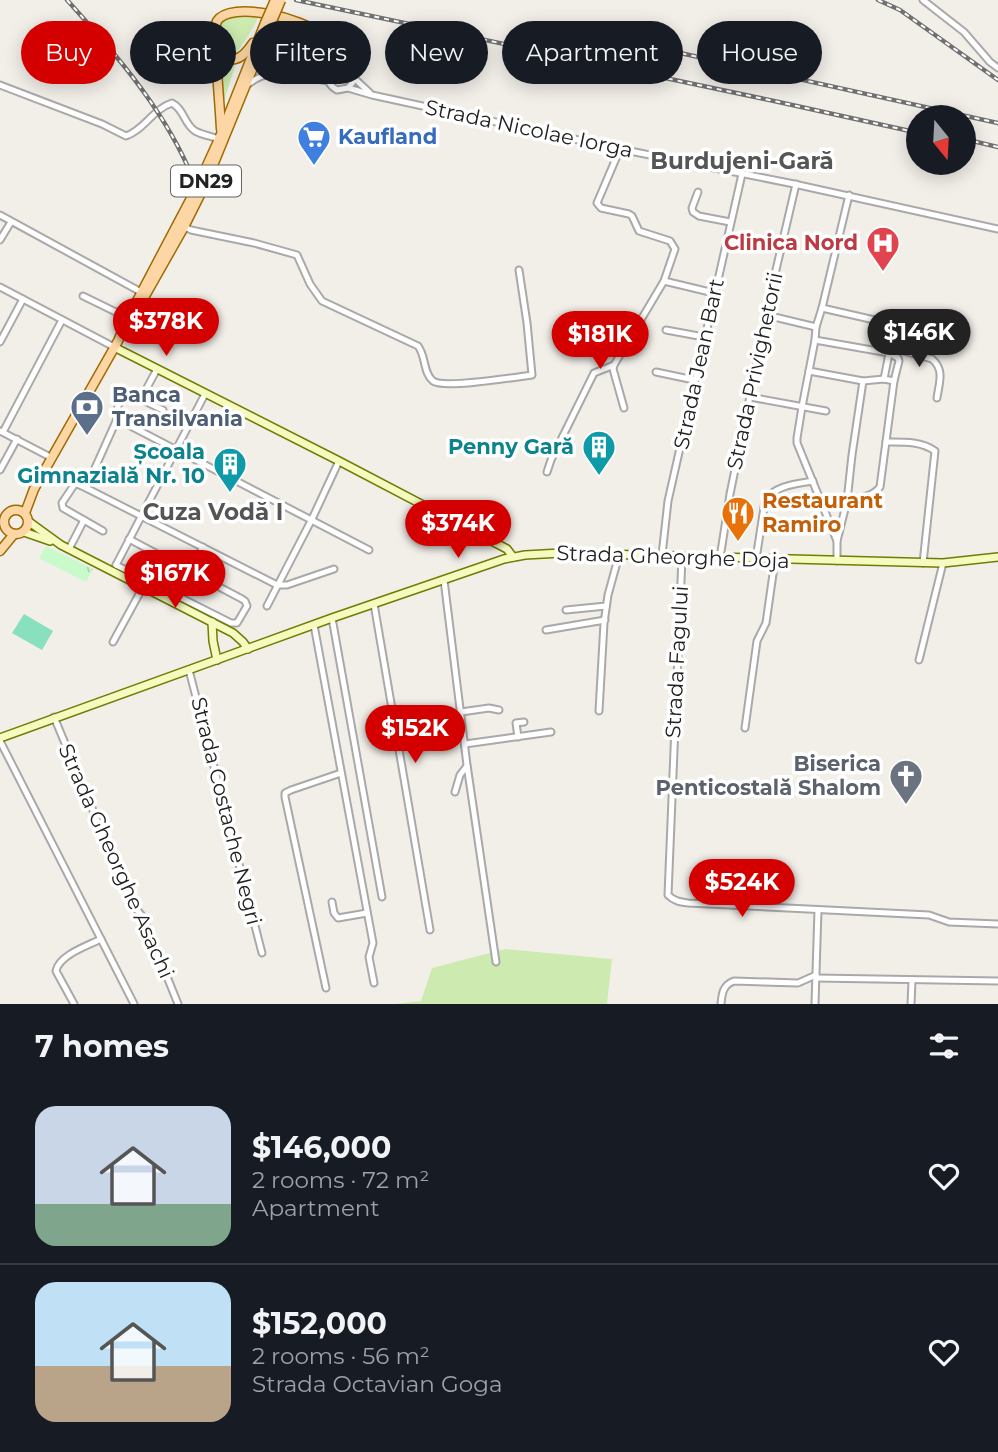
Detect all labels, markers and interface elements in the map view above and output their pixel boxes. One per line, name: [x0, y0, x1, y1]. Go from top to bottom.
chip: Buy: [21, 21, 116, 84]
chip: Rent: [130, 21, 236, 84]
chip: Filters: [250, 21, 371, 84]
chip: New: [385, 21, 488, 84]
chip: Apartment: [502, 21, 683, 84]
chip: House: [697, 21, 822, 84]
street label: Strada Nicolae Iorga: [423, 94, 635, 163]
north arrow: [906, 105, 976, 175]
map controls: [906, 105, 976, 175]
supermarket icon: Kaufland: [295, 118, 333, 167]
place label: Kaufland: [338, 124, 437, 149]
district label: Burdujeni-Gară: [650, 147, 834, 175]
road number: DN29: [171, 166, 241, 196]
hospital icon: Clinica Nord: [864, 224, 902, 273]
place label: Clinica Nord: [724, 230, 858, 255]
street label: Strada Privighetorii: [721, 270, 788, 472]
street label: Strada Jean Bart: [668, 276, 729, 452]
pin: $378K: [117, 298, 215, 358]
text: $378K: [129, 307, 203, 335]
pin: $146K: [870, 310, 968, 369]
pin: $181K: [551, 312, 649, 371]
text: $146K: [884, 318, 954, 346]
text: $181K: [568, 320, 632, 348]
place label: Banca Transilvania: [112, 382, 243, 431]
bank icon: Banca Transilvania: [68, 388, 106, 437]
building icon: Penny Gară: [580, 428, 618, 477]
place label: Penny Gară: [448, 434, 574, 459]
place label: Școala Gimnazială Nr. 10: [17, 439, 205, 488]
building icon: Școala Gimnazială Nr. 10: [211, 445, 249, 494]
place label: Restaurant Ramiro: [762, 488, 883, 537]
restaurant icon: Restaurant Ramiro: [719, 494, 757, 543]
district label: Cuza Vodă I: [143, 498, 283, 526]
pin: $374K: [409, 500, 507, 560]
text: $374K: [421, 509, 495, 537]
street label: Strada Gheorghe Doja: [556, 540, 790, 573]
pin: $167K: [126, 550, 224, 610]
text: $167K: [140, 559, 210, 587]
street label: Strada Fagului: [660, 585, 693, 739]
street label: Strada Costache Negri: [186, 694, 267, 927]
pin: $152K: [366, 706, 464, 765]
text: $152K: [381, 714, 449, 742]
street label: Strada Gheorghe Asachi: [53, 740, 179, 982]
place label: Biserica Penticostală Shalom: [656, 751, 881, 800]
church icon: Biserica Penticostală Shalom: [887, 757, 925, 806]
pin: $524K: [693, 860, 791, 919]
text: $524K: [705, 868, 779, 896]
icon: filters: [925, 1027, 963, 1065]
text: 7 homes: [35, 1028, 169, 1065]
text: $146,000: [252, 1129, 391, 1166]
icon: home: [91, 1134, 175, 1218]
icon: heart: [925, 1157, 963, 1195]
text: 2 rooms · 72 m²: [252, 1166, 429, 1194]
text: Apartment: [252, 1194, 380, 1222]
text: $152,000: [252, 1305, 387, 1342]
icon: home: [91, 1310, 175, 1394]
icon: heart: [925, 1333, 963, 1371]
text: 2 rooms · 56 m²: [252, 1342, 430, 1370]
text: Strada Octavian Goga: [252, 1370, 502, 1398]

